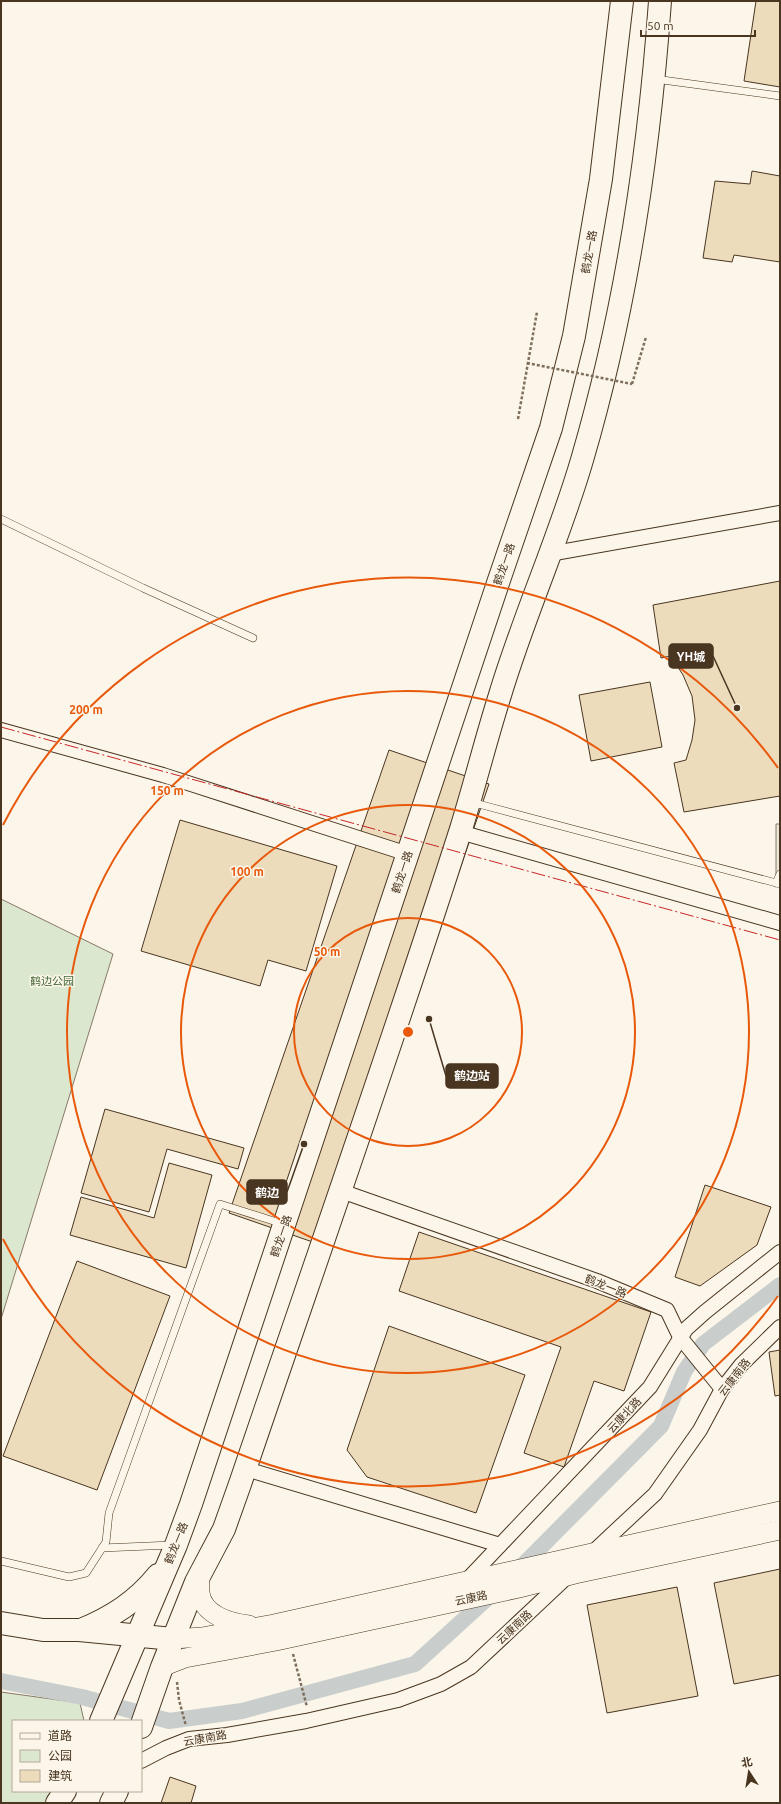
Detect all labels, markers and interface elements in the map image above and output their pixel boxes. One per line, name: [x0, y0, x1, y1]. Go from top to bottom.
scale bar: [641, 12, 755, 38]
text: 50 m: [647, 19, 674, 32]
street label: 鹤龙一路: [579, 229, 599, 275]
street label: 鹤龙一路: [491, 541, 517, 587]
callout: YH城: [669, 644, 713, 668]
text: YH城: [677, 650, 705, 663]
text: 200 m: [69, 703, 103, 716]
text: 150 m: [150, 784, 184, 797]
street label: 鹤龙一路: [389, 849, 415, 895]
text: 100 m: [230, 865, 264, 878]
text: 50 m: [314, 945, 340, 958]
park label: 鹤边公园: [30, 975, 74, 987]
centre of rings: [401, 1025, 415, 1039]
callout: 鹤边站: [446, 1064, 498, 1088]
text: 鹤边站: [454, 1069, 490, 1082]
callout: 鹤边: [247, 1180, 287, 1204]
text: 鹤边: [255, 1186, 280, 1199]
street label: 鹤龙一路: [268, 1213, 294, 1259]
street label: 鹤龙一路: [583, 1272, 629, 1300]
street label: 云康南路: [716, 1356, 752, 1398]
street label: 云康北路: [605, 1395, 643, 1435]
street label: 鹤龙一路: [162, 1520, 190, 1566]
street label: 云康路: [454, 1589, 488, 1607]
street label: 云康南路: [494, 1608, 534, 1646]
legend: [12, 1720, 142, 1792]
street label: 云康南路: [182, 1728, 228, 1748]
text: 道路: [48, 1729, 72, 1742]
text: 公园: [48, 1749, 72, 1762]
north arrow: [729, 1752, 769, 1792]
text: 北: [740, 1755, 754, 1769]
text: 建筑: [48, 1769, 72, 1782]

